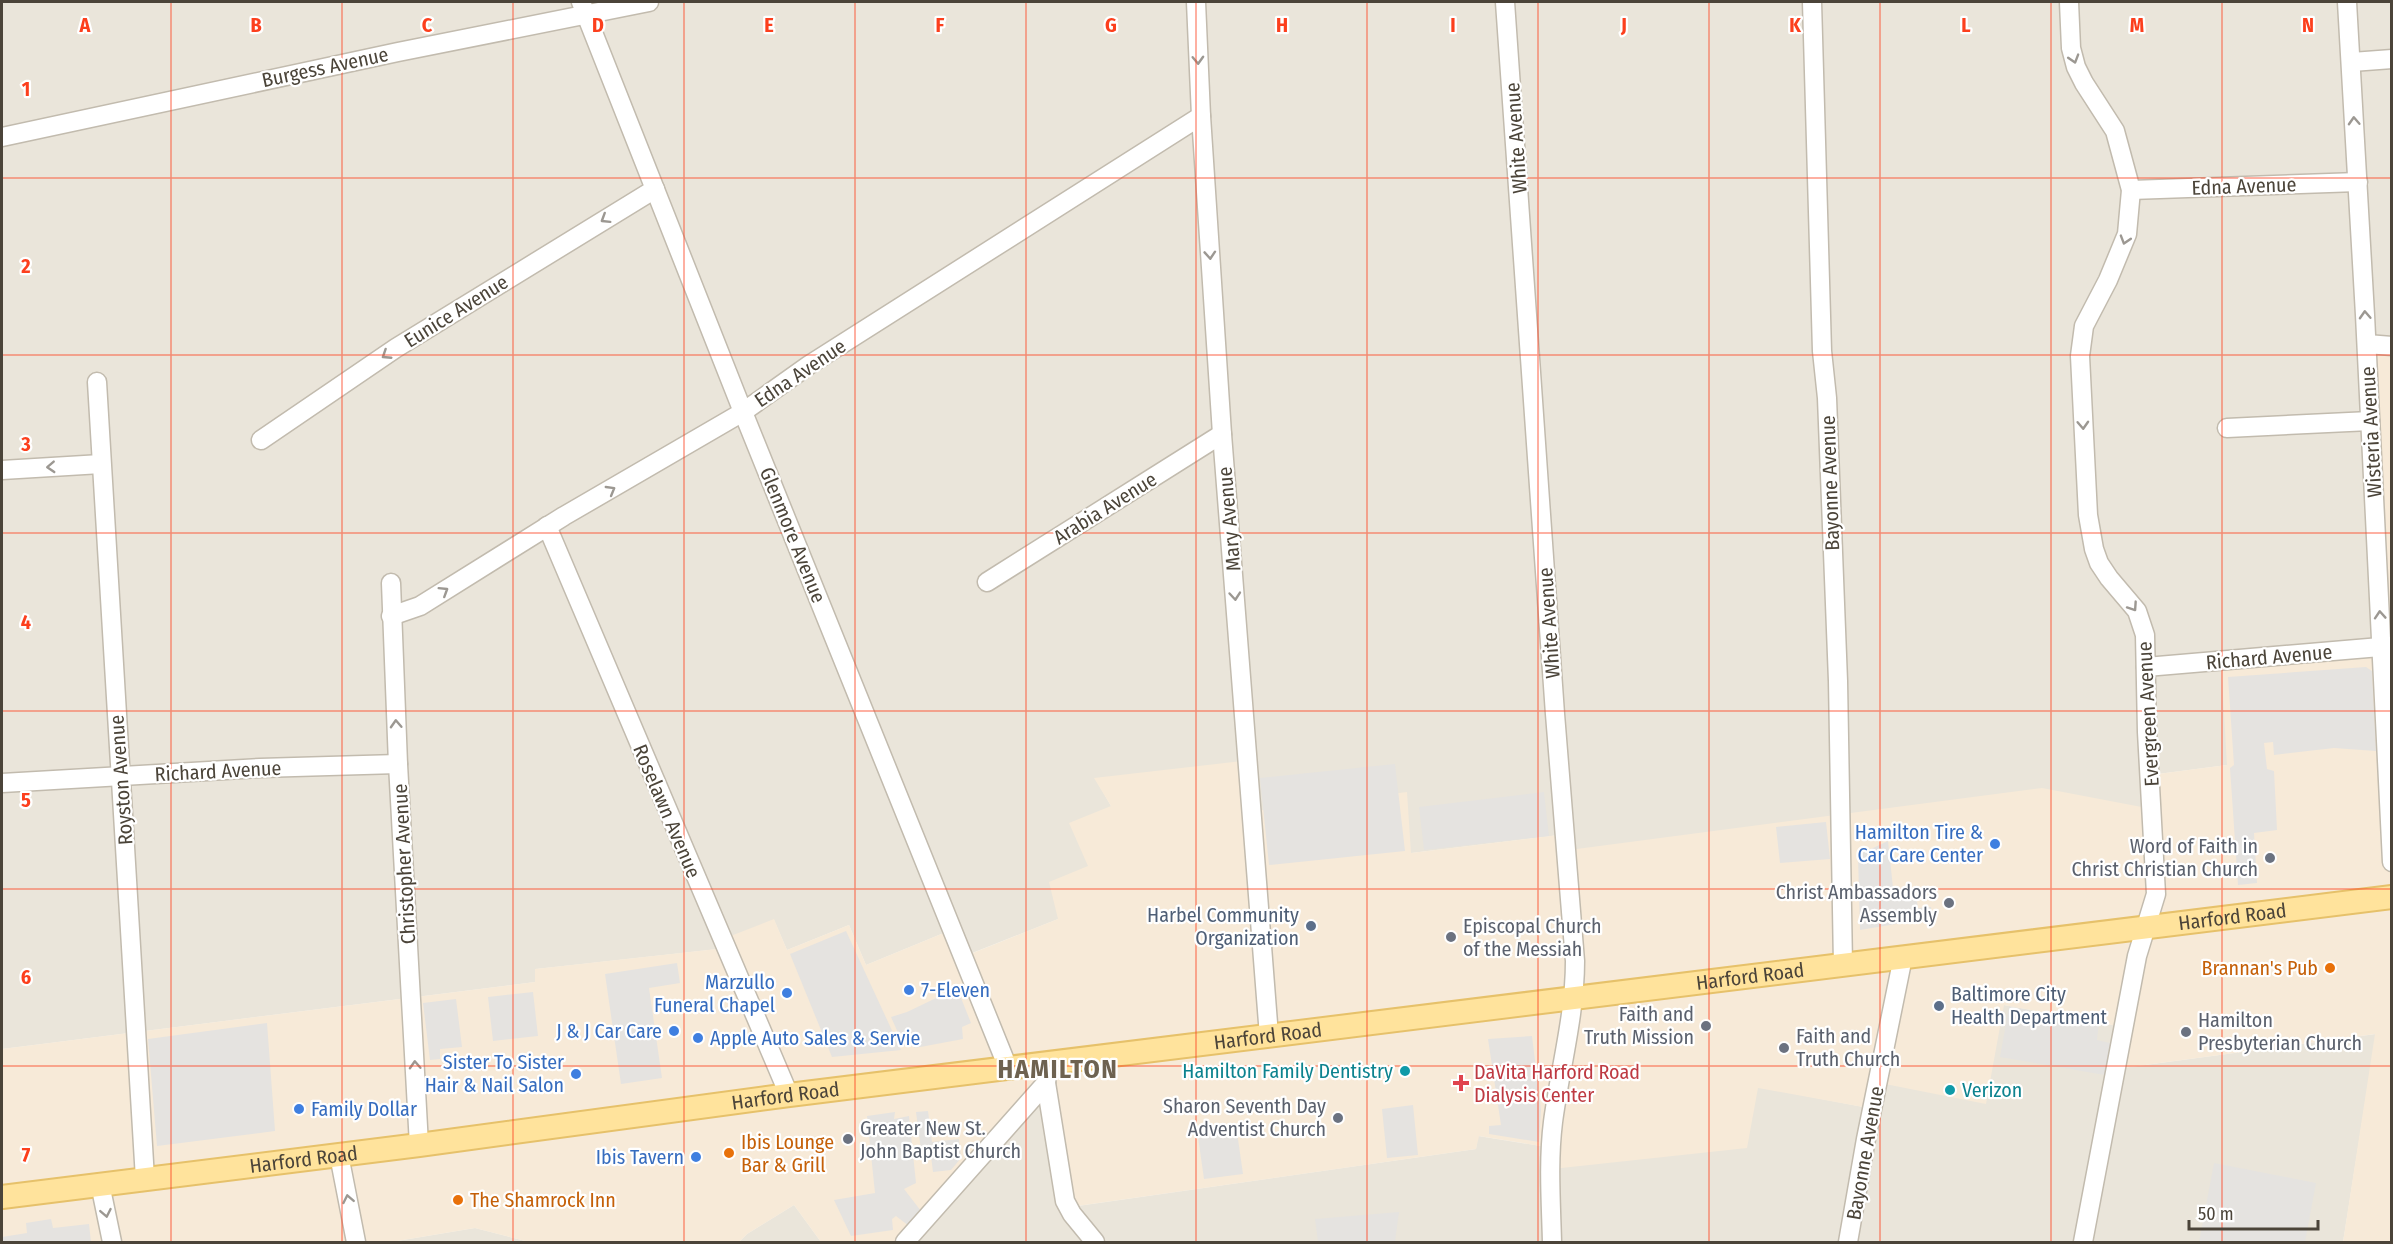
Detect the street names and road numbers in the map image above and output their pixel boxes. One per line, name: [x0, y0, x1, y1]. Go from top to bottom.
street label: Burgess Avenue: [260, 42, 390, 92]
street label: White Avenue: [1500, 82, 1532, 194]
street label: Edna Avenue: [2191, 172, 2297, 200]
street label: Eunice Avenue: [400, 270, 512, 352]
street label: Edna Avenue: [750, 334, 850, 412]
street label: Wisteria Avenue: [2356, 366, 2386, 498]
street label: Bayonne Avenue: [1816, 415, 1844, 551]
street label: Glenmore Avenue: [755, 464, 831, 606]
street label: Mary Avenue: [1212, 466, 1246, 572]
street label: Arabia Avenue: [1049, 467, 1161, 549]
street label: White Avenue: [1533, 567, 1565, 679]
street label: Richard Avenue: [2205, 640, 2333, 674]
street label: Evergreen Avenue: [2132, 641, 2164, 787]
street label: Royston Avenue: [104, 714, 138, 846]
street label: Roselawn Avenue: [628, 741, 706, 881]
street label: Richard Avenue: [154, 756, 282, 786]
street label: Christopher Avenue: [388, 783, 420, 945]
street label: Harford Road: [2177, 898, 2288, 935]
street label: Harford Road: [1695, 958, 1806, 995]
street label: Harford Road: [1212, 1017, 1323, 1054]
street label: Harford Road: [730, 1077, 841, 1115]
street label: Bayonne Avenue: [1841, 1084, 1889, 1222]
street label: Harford Road: [248, 1141, 359, 1178]

